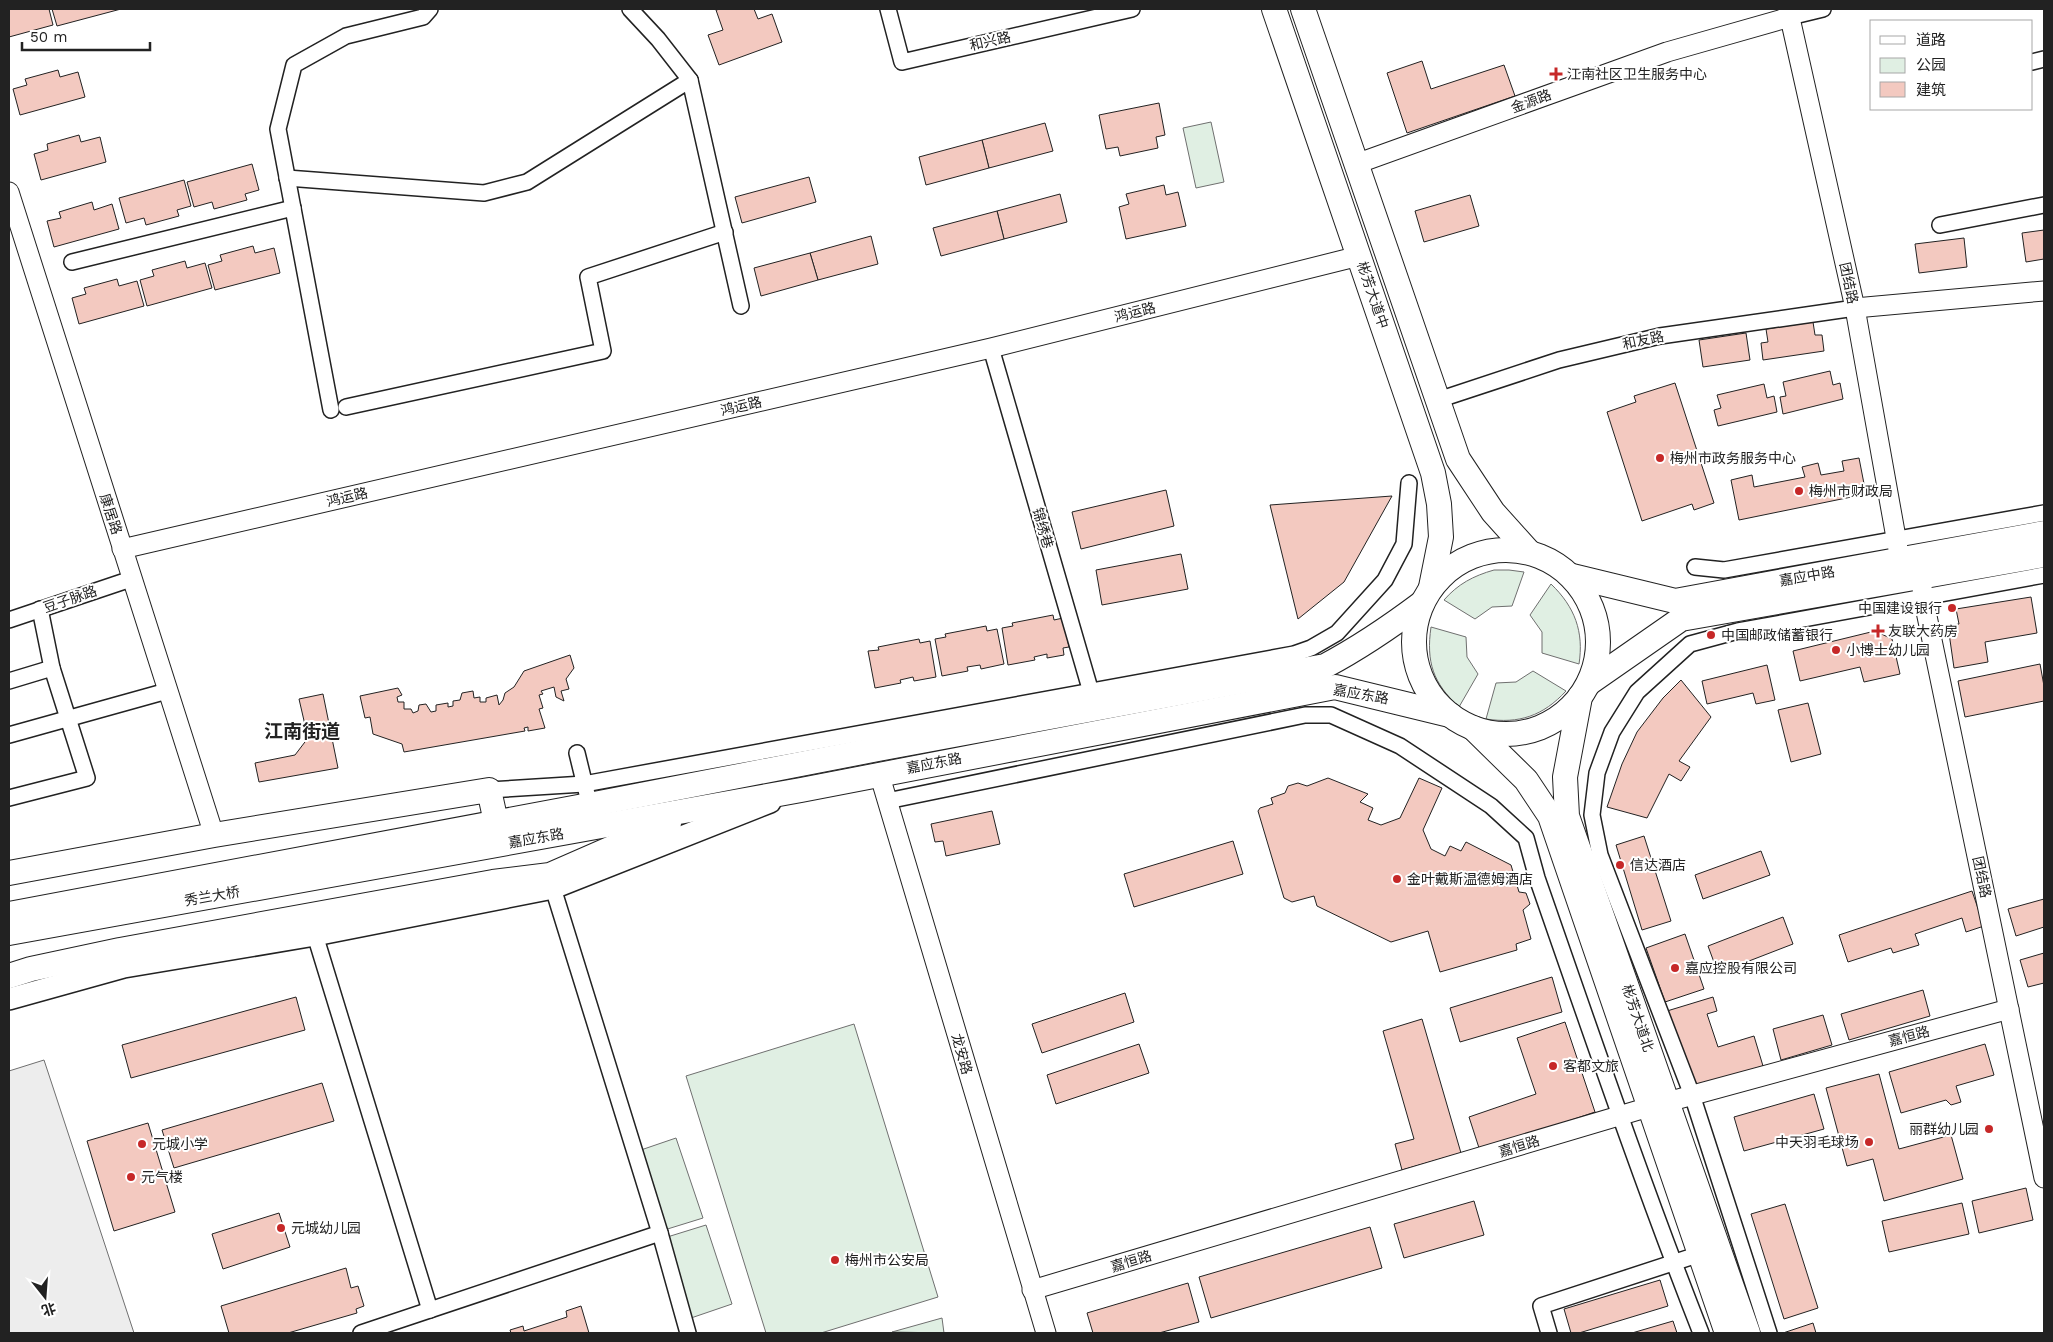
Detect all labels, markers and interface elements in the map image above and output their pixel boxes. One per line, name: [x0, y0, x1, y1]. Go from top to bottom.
scale bar: [22, 20, 150, 52]
legend: [1870, 20, 2033, 110]
text: 50 m: [30, 28, 67, 46]
street label: 和兴路: [968, 28, 1012, 54]
text: 道路: [1916, 31, 1946, 49]
text: 公园: [1916, 56, 1946, 74]
place label: 江南社区卫生服务中心: [1567, 66, 1707, 82]
marker: 江南社区卫生服务中心: [1549, 67, 1563, 81]
text: 建筑: [1916, 81, 1946, 99]
street label: 金源路: [1509, 86, 1553, 116]
street label: 彬芳大道中: [1354, 259, 1392, 331]
street label: 团结路: [1837, 261, 1861, 305]
street label: 鸿运路: [1113, 299, 1157, 325]
street label: 和友路: [1621, 328, 1665, 352]
street label: 鸿运路: [719, 393, 763, 419]
place label: 梅州市政务服务中心: [1670, 450, 1796, 466]
marker: 梅州市政务服务中心: [1654, 452, 1666, 464]
place label: 梅州市财政局: [1809, 483, 1893, 499]
street label: 鸿运路: [325, 484, 369, 510]
marker: 梅州市财政局: [1793, 485, 1805, 497]
street label: 康居路: [97, 492, 125, 536]
street label: 锦绣巷: [1030, 506, 1056, 550]
street label: 嘉应中路: [1778, 563, 1836, 589]
street label: 豆子脉路: [41, 582, 99, 616]
place label: 中国建设银行: [1858, 600, 1942, 616]
marker: 中国建设银行: [1946, 602, 1958, 614]
place label: 友联大药房: [1888, 623, 1958, 639]
marker: 友联大药房: [1872, 625, 1884, 637]
place label: 中国邮政储蓄银行: [1721, 627, 1833, 643]
marker: 中国邮政储蓄银行: [1705, 629, 1717, 641]
place label: 小博士幼儿园: [1846, 642, 1930, 658]
marker: 小博士幼儿园: [1830, 644, 1842, 656]
street label: 嘉应东路: [1332, 681, 1390, 707]
district label: 江南街道: [264, 720, 340, 743]
street label: 嘉应东路: [905, 750, 963, 776]
street label: 嘉应东路: [507, 825, 565, 851]
street label: 团结路: [1970, 855, 1994, 899]
place label: 信达酒店: [1630, 857, 1686, 873]
marker: 信达酒店: [1614, 859, 1626, 871]
place label: 金叶戴斯温德姆酒店: [1407, 871, 1533, 887]
marker: 金叶戴斯温德姆酒店: [1391, 873, 1403, 885]
street label: 秀兰大桥: [183, 883, 241, 909]
place label: 嘉应控股有限公司: [1685, 960, 1797, 976]
marker: 嘉应控股有限公司: [1669, 962, 1681, 974]
street label: 彬芳大道北: [1619, 982, 1657, 1054]
street label: 嘉恒路: [1887, 1023, 1931, 1049]
street label: 龙安路: [949, 1032, 975, 1076]
place label: 客都文旅: [1563, 1058, 1619, 1074]
marker: 客都文旅: [1547, 1060, 1559, 1072]
place label: 丽群幼儿园: [1909, 1121, 1979, 1137]
marker: 丽群幼儿园: [1983, 1123, 1995, 1135]
street label: 嘉恒路: [1497, 1132, 1541, 1160]
place label: 中天羽毛球场: [1775, 1134, 1859, 1150]
place label: 元城小学: [152, 1136, 208, 1152]
marker: 中天羽毛球场: [1863, 1136, 1875, 1148]
marker: 元城小学: [136, 1138, 148, 1150]
place label: 元气楼: [141, 1169, 183, 1185]
marker: 元气楼: [125, 1171, 137, 1183]
place label: 元城幼儿园: [291, 1220, 361, 1236]
marker: 元城幼儿园: [275, 1222, 287, 1234]
street label: 嘉恒路: [1109, 1247, 1153, 1275]
place label: 梅州市公安局: [845, 1252, 929, 1268]
marker: 梅州市公安局: [829, 1254, 841, 1266]
north arrow: [20, 1272, 70, 1322]
text: 北: [40, 1300, 58, 1319]

